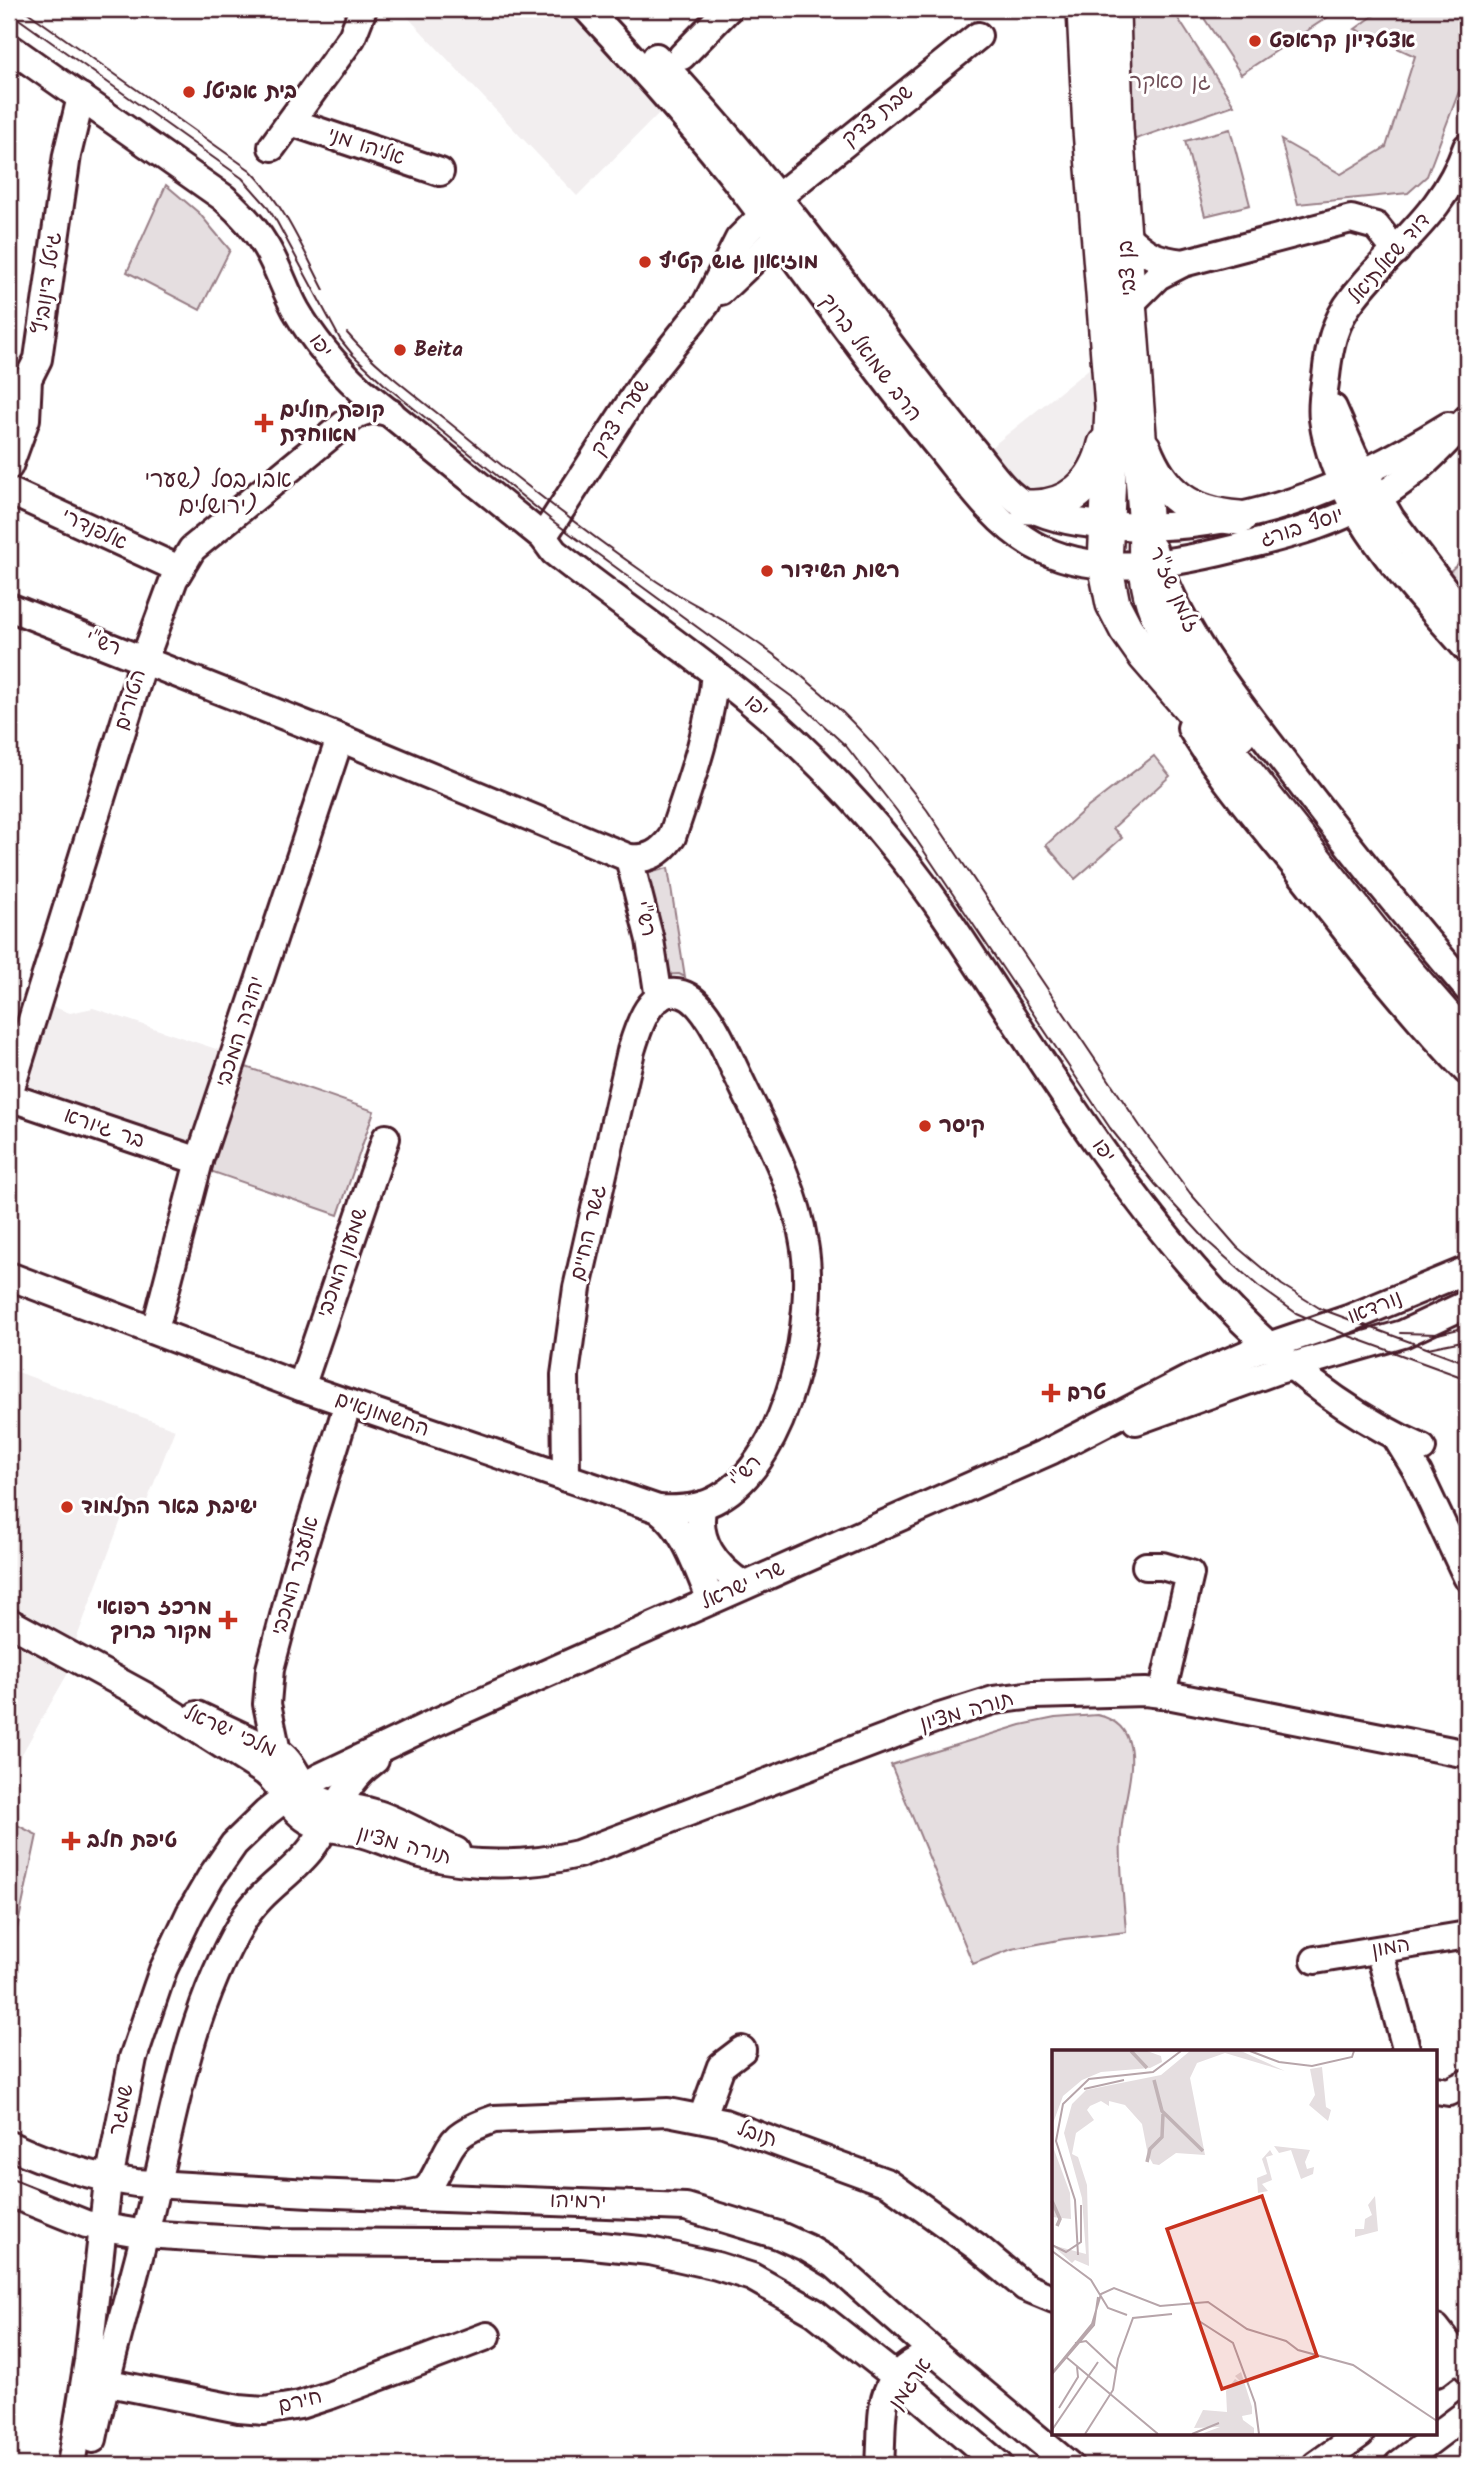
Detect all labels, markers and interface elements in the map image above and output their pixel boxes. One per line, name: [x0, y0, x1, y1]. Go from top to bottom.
place label: אצטדיון קראפט: [1269, 25, 1415, 58]
marker: אצטדיון קראפט: [1247, 33, 1263, 49]
park label: גן סאקר: [1129, 66, 1211, 99]
place label: בית אביטל: [203, 76, 297, 109]
street label: שבת צדק: [835, 77, 921, 155]
marker: בית אביטל: [181, 84, 197, 100]
street label: אליהו מני: [323, 119, 409, 175]
street label: דוד שאלתיאל: [1341, 206, 1439, 312]
street label: גיטל דינוביץ: [25, 230, 71, 336]
street label: בן צבי: [1110, 239, 1146, 297]
place label: מוזיאון גוש קטיף: [659, 246, 819, 279]
marker: מוזיאון גוש קטיף: [637, 254, 653, 270]
street label: הרב שמואל ברוך: [811, 287, 929, 429]
street label: יפו: [300, 327, 340, 365]
place label: Beita: [414, 334, 463, 367]
marker: Beita: [392, 342, 408, 358]
street label: שערי צדק: [583, 373, 659, 463]
place label: קופת חולים מאוחדת: [280, 395, 385, 452]
marker: קופת חולים מאוחדת: [254, 413, 274, 433]
district label: אבו בסל (שערי ירושלים): [144, 463, 292, 525]
street label: יוסף בורג: [1256, 499, 1348, 557]
street label: אלפנדרי: [55, 500, 133, 560]
street label: זלמן שז"ר: [1139, 542, 1207, 638]
place label: רשות השידור: [781, 555, 900, 588]
marker: רשות השידור: [759, 563, 775, 579]
street label: רש"י: [80, 622, 126, 666]
street label: הטורים: [106, 665, 156, 735]
street label: יפו: [736, 687, 776, 727]
street label: רש"י: [624, 898, 664, 940]
street label: יהודה המכבי: [207, 972, 275, 1092]
street label: בר גיורא: [59, 1100, 149, 1158]
place label: קיסר: [939, 1110, 985, 1143]
marker: קיסר: [917, 1118, 933, 1134]
street label: יפו: [1083, 1132, 1123, 1170]
street label: גשר החיים: [562, 1182, 616, 1284]
street label: שמעון המכבי: [309, 1203, 377, 1323]
street label: נורדאו: [1342, 1282, 1408, 1334]
place label: טרם: [1067, 1377, 1106, 1410]
street label: החשמונאים: [330, 1383, 434, 1447]
marker: טרם: [1041, 1383, 1061, 1403]
street label: רש"י: [722, 1448, 770, 1496]
place label: ישיבת באר התלמוד: [81, 1491, 258, 1524]
marker: ישיבת באר התלמוד: [59, 1499, 75, 1515]
street label: אלעזר המכבי: [263, 1512, 329, 1640]
street label: שרי ישראל: [695, 1553, 791, 1619]
place label: מרכז רפואי מקור ברוך: [97, 1592, 212, 1649]
marker: מרכז רפואי מקור ברוך: [218, 1610, 238, 1630]
street label: תורה מציון: [916, 1683, 1018, 1741]
street label: מלכי ישראל: [178, 1697, 282, 1767]
street label: תורה מציון: [353, 1818, 455, 1874]
place label: טיפת חלב: [86, 1825, 178, 1858]
marker: טיפת חלב: [61, 1831, 81, 1851]
street label: המון: [1369, 1928, 1413, 1968]
inset map: [1052, 2050, 1438, 2436]
street label: שמגר: [100, 2081, 144, 2139]
street label: תובל: [732, 2113, 782, 2157]
street label: ירמיהו: [549, 2185, 607, 2219]
street label: ארגמן: [881, 2351, 941, 2417]
street label: חירם: [274, 2381, 326, 2423]

